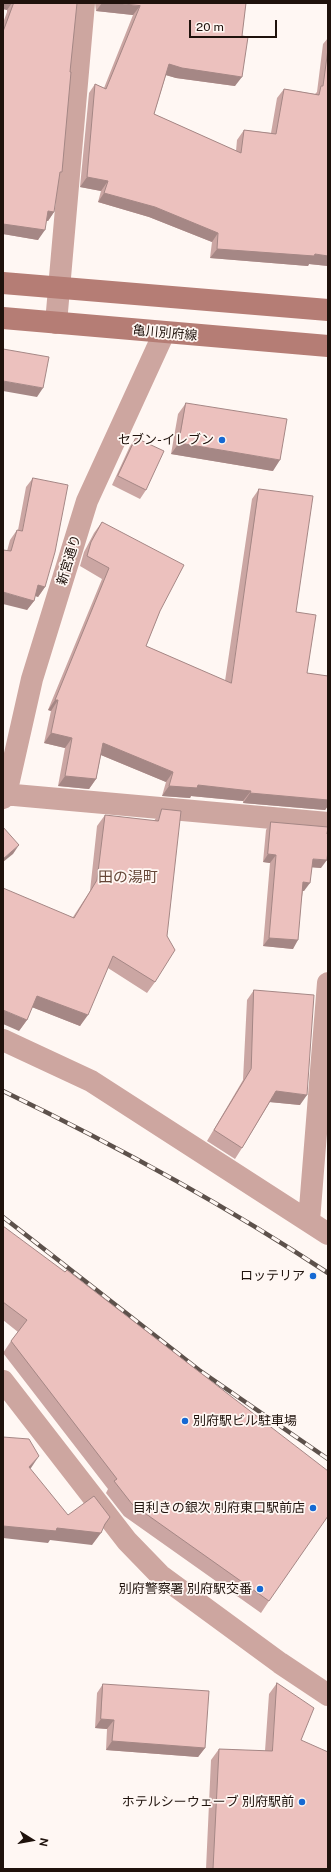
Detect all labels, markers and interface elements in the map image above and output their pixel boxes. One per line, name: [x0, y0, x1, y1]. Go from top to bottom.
scale bar: [191, 12, 279, 38]
text: 20 m: [196, 20, 224, 34]
street label: 亀川別府線: [132, 322, 198, 344]
place label: セブン-イレブン: [118, 432, 214, 448]
marker: セブン-イレブン: [217, 435, 227, 445]
street label: 新宮通り: [54, 533, 84, 587]
district label: 田の湯町: [98, 868, 158, 886]
place label: ロッテリア: [240, 1268, 305, 1284]
marker: ロッテリア: [308, 1271, 318, 1281]
place label: 別府駅ビル駐車場: [193, 1413, 297, 1429]
marker: 別府駅ビル駐車場: [180, 1416, 190, 1426]
place label: 目利きの銀次 別府東口駅前店: [133, 1500, 305, 1516]
marker: 目利きの銀次 別府東口駅前店: [308, 1503, 318, 1513]
place label: 別府警察署 別府駅交番: [119, 1581, 252, 1597]
marker: 別府警察署 別府駅交番: [255, 1584, 265, 1594]
place label: ホテルシーウェーブ 別府駅前: [122, 1794, 294, 1810]
marker: ホテルシーウェーブ 別府駅前: [297, 1797, 307, 1807]
north arrow: [12, 1820, 52, 1860]
text: N: [37, 1837, 50, 1848]

